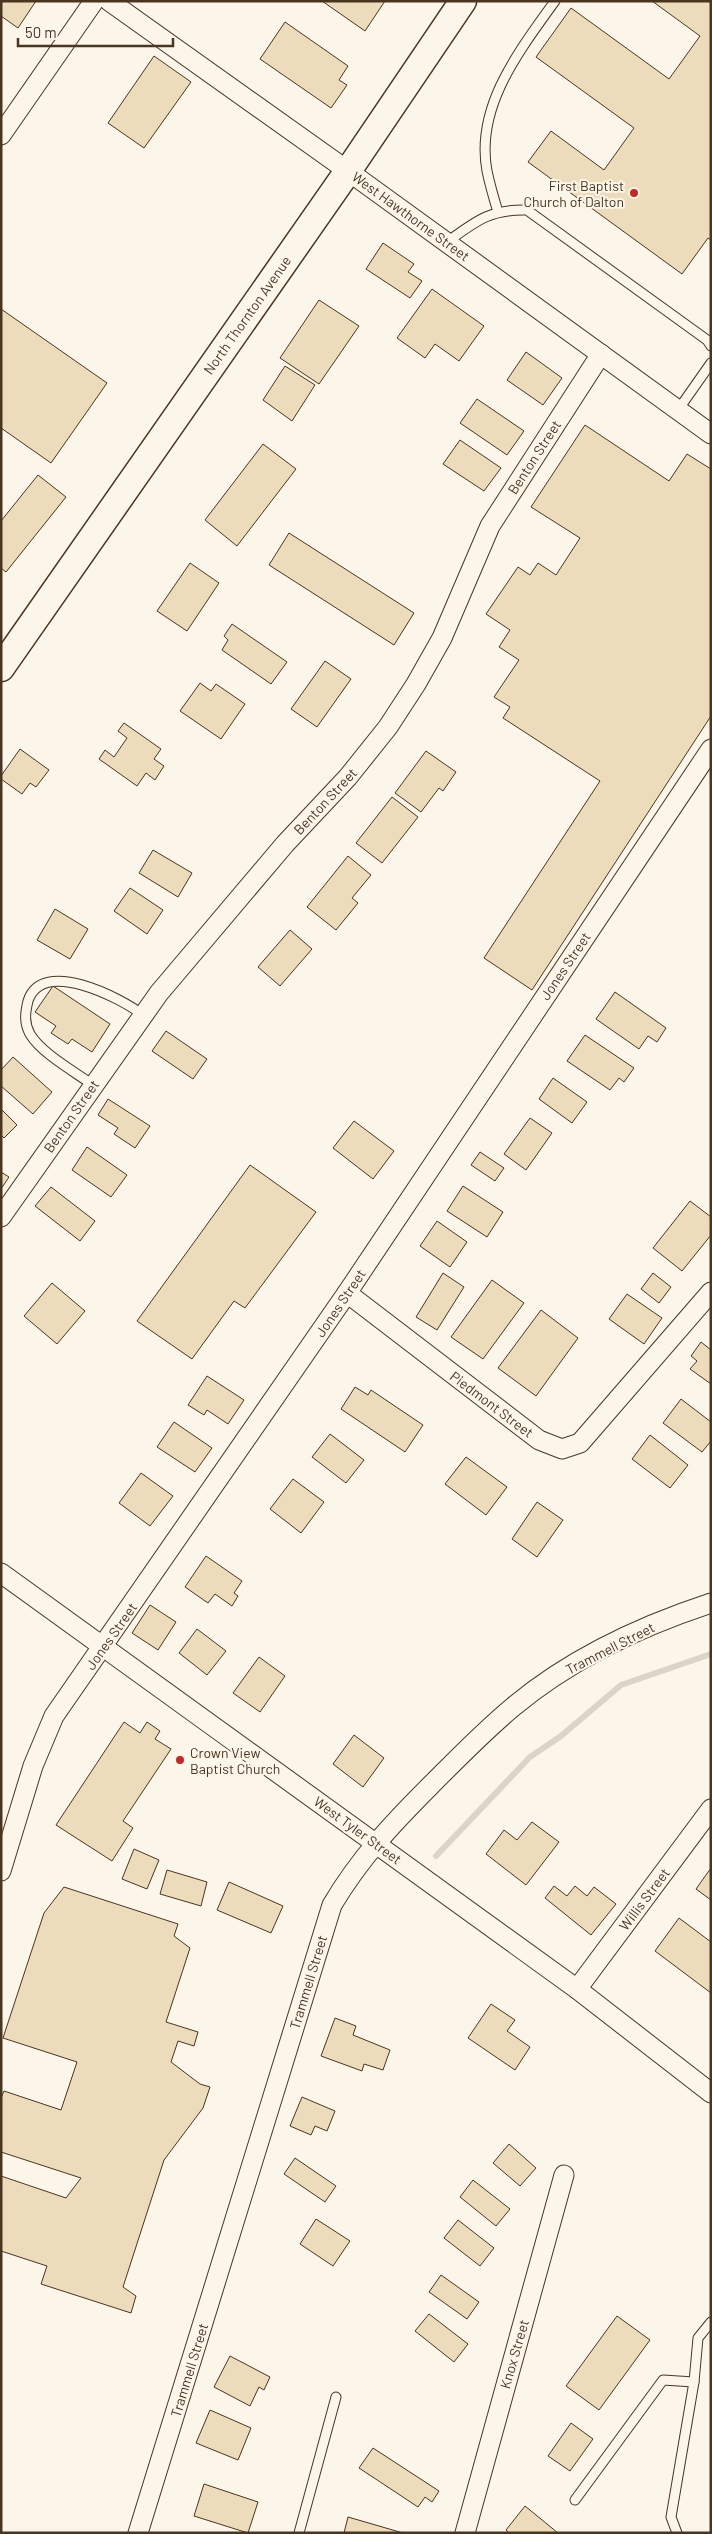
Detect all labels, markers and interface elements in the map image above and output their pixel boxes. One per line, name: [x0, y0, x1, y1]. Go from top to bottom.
scale bar: [18, 15, 172, 47]
text: 50 m: [25, 23, 57, 41]
street label: West Hawthorne Street: [349, 168, 473, 264]
place label: First Baptist Church of Dalton: [523, 177, 624, 210]
marker: First Baptist Church of Dalton: [628, 187, 640, 199]
street label: North Thornton Avenue: [200, 252, 294, 378]
street label: Benton Street: [504, 417, 564, 497]
street label: Benton Street: [290, 764, 360, 838]
street label: Jones Street: [536, 929, 594, 1003]
street label: Benton Street: [40, 1076, 102, 1156]
street label: Jones Street: [311, 1266, 369, 1340]
street label: Piedmont Street: [447, 1367, 537, 1441]
street label: Jones Street: [82, 1599, 140, 1673]
street label: Trammell Street: [563, 1618, 657, 1678]
place label: Crown View Baptist Church: [190, 1744, 280, 1777]
marker: Crown View Baptist Church: [174, 1754, 186, 1766]
street label: West Tyler Street: [311, 1792, 405, 1868]
street label: Willis Street: [615, 1864, 673, 1934]
street label: Trammell Street: [286, 1933, 330, 2031]
street label: Knox Street: [496, 2317, 532, 2391]
street label: Trammell Street: [167, 2321, 211, 2419]

